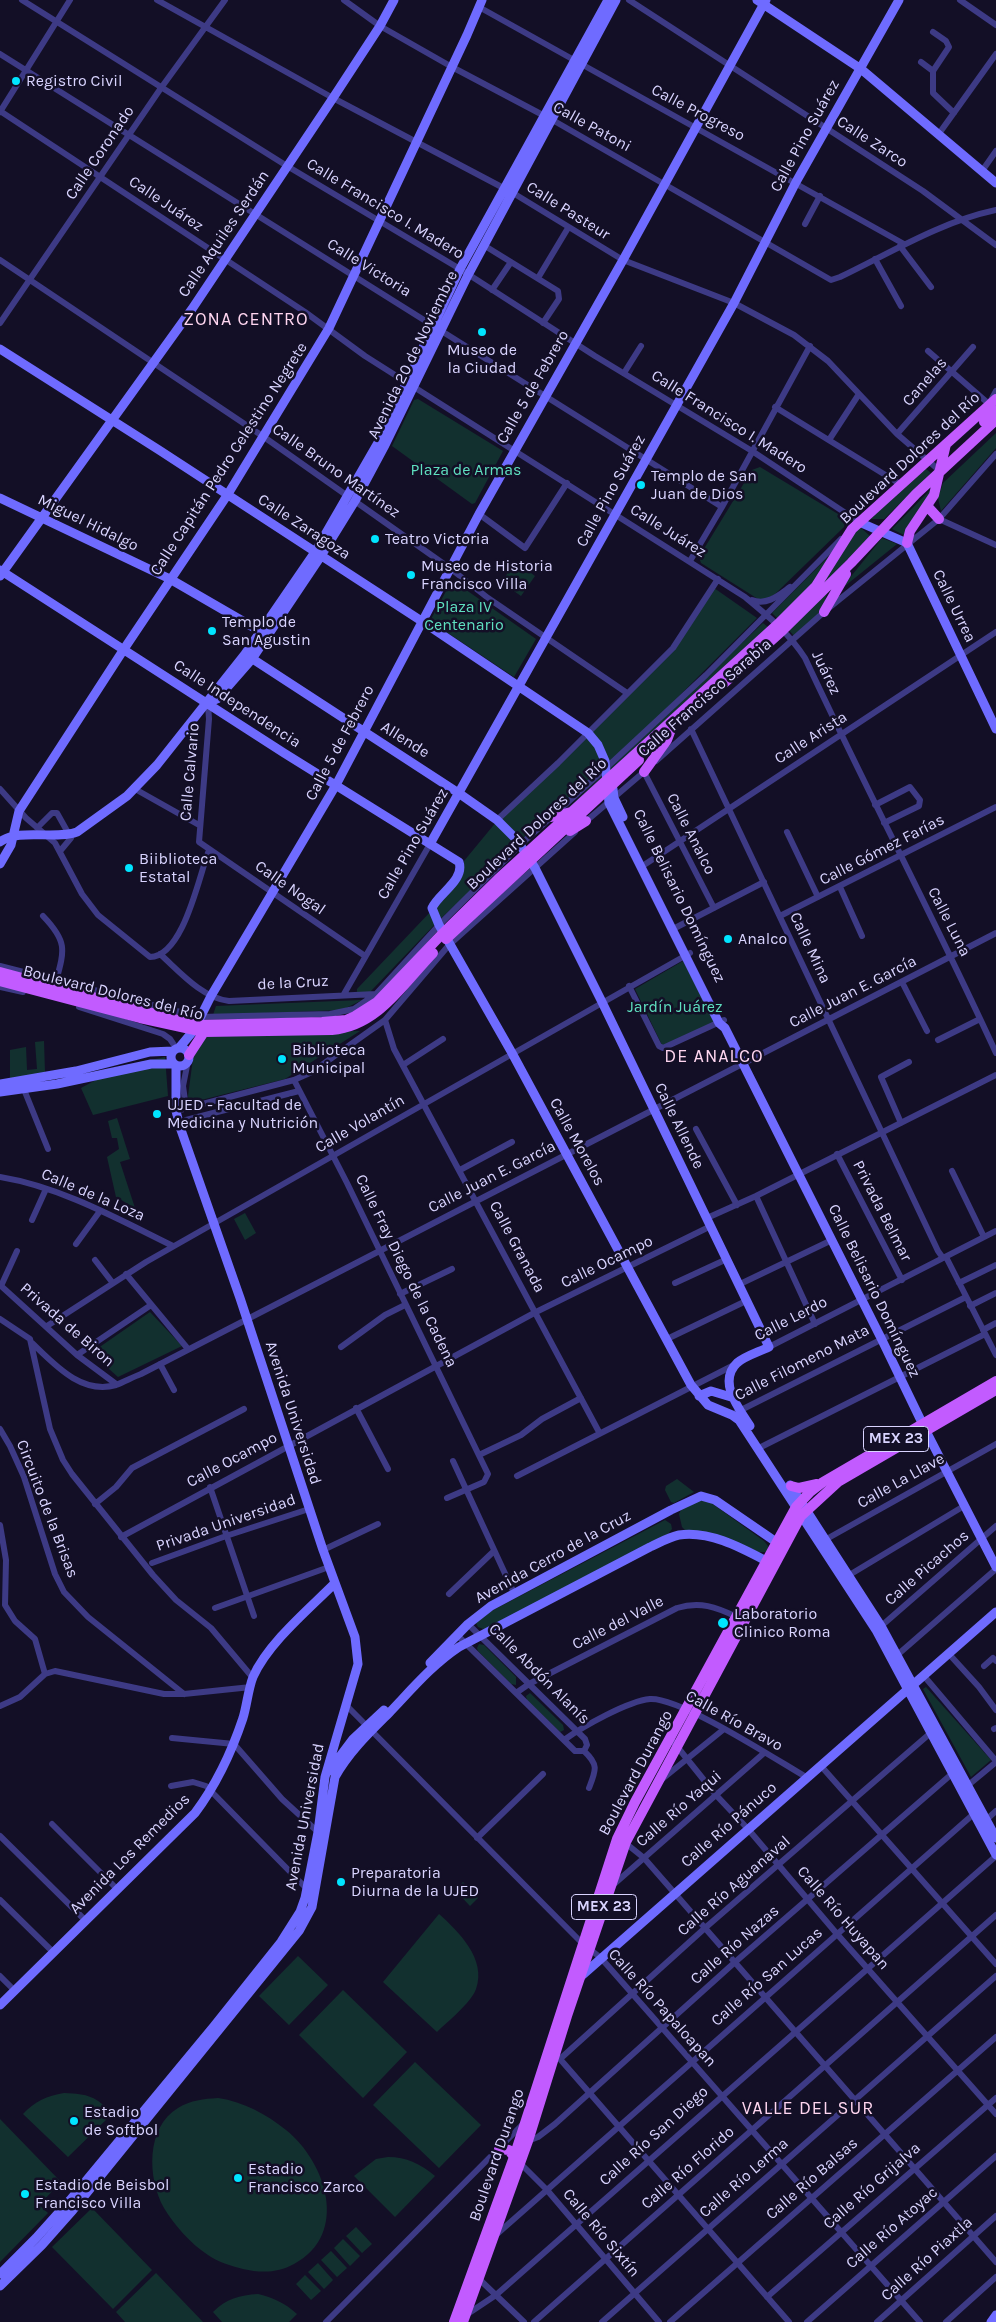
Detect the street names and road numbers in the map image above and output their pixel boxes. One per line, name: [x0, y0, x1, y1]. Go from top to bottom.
street label: Calle Pino Suárez: [766, 77, 844, 195]
street label: Calle Progreso: [648, 80, 748, 146]
street label: Calle Patoni: [550, 98, 634, 156]
street label: Calle Coronado: [61, 102, 139, 204]
street label: Calle Zarco: [833, 112, 911, 172]
street label: Calle Francisco I. Madero: [303, 154, 467, 264]
street label: Calle Aquiles Serdán: [174, 167, 274, 301]
street label: Calle Juárez: [125, 172, 207, 236]
street label: Calle Pasteur: [522, 178, 614, 244]
street label: Calle Victoria: [323, 234, 415, 302]
street label: Avenida 20 de Noviembre: [364, 268, 462, 442]
street label: Calle 5 de Febrero: [493, 327, 573, 447]
street label: Calle Capitán Pedro Celestino Negrete: [146, 339, 312, 579]
street label: Canelas: [899, 354, 951, 410]
street label: Calle Francisco I. Madero: [648, 366, 810, 478]
street label: Boulevard Dolores del Río: [836, 388, 984, 528]
street label: Calle Bruno Martínez: [268, 420, 404, 522]
street label: Calle Pino Suárez: [572, 432, 650, 550]
street label: Miguel Hidalgo: [35, 490, 141, 556]
street label: Calle Zaragoza: [254, 490, 354, 564]
street label: Calle Juárez: [626, 500, 710, 562]
street label: Calle Urrea: [928, 566, 980, 646]
street label: Calle Francisco Sarabia: [634, 635, 776, 761]
street label: Juárez: [807, 648, 845, 698]
street label: Calle Independencia: [170, 656, 304, 752]
street label: Calle 5 de Febrero: [301, 682, 379, 804]
street label: Calle Arista: [771, 707, 851, 769]
street label: Allende: [377, 718, 433, 762]
street label: Calle Calvario: [176, 722, 204, 822]
street label: Boulevard Dolores del Río: [463, 754, 611, 894]
street label: Calle Pino Suárez: [373, 785, 453, 903]
street label: Calle Analco: [662, 790, 720, 878]
street label: Calle Belisario Domínguez: [629, 806, 729, 986]
street label: Calle Gómez Farías: [816, 810, 948, 890]
street label: Calle Nogal: [251, 857, 329, 919]
street label: Calle Luna: [923, 884, 975, 960]
street label: Calle Mina: [785, 909, 835, 987]
street label: Calle Juan E. García: [786, 952, 920, 1032]
street label: Boulevard Dolores del Río: [21, 961, 205, 1025]
street label: de la Cruz: [257, 972, 329, 994]
street label: Calle Allende: [650, 1080, 708, 1172]
street label: Calle Volantín: [312, 1091, 408, 1157]
street label: Calle Morelos: [545, 1095, 609, 1189]
street label: Calle Juan E. García: [425, 1137, 559, 1217]
street label: Privada Belmar: [848, 1157, 916, 1265]
street label: Calle de la Loza: [38, 1165, 148, 1225]
street label: Calle Fray Diego de la Cadena: [351, 1171, 461, 1371]
street label: Calle Granada: [485, 1198, 549, 1296]
street label: Calle Belisario Domínguez: [824, 1201, 924, 1381]
street label: Calle Ocampo: [558, 1231, 656, 1293]
street label: Privada de Biron: [16, 1279, 118, 1371]
street label: Calle Lerdo: [751, 1292, 831, 1346]
street label: Calle Filomeno Mata: [731, 1321, 873, 1405]
street label: Avenida Universidad: [261, 1339, 325, 1487]
road number: MEX 23: [864, 1426, 928, 1452]
street label: Calle Ocampo: [183, 1428, 281, 1492]
street label: Circuito de la Brisas: [12, 1437, 82, 1581]
street label: Calle La Llave: [854, 1449, 948, 1513]
street label: Privada Universidad: [154, 1490, 298, 1556]
street label: Avenida Cerro de la Cruz: [472, 1506, 634, 1608]
street label: Calle Picachos: [881, 1526, 973, 1610]
street label: Calle del Valle: [569, 1592, 667, 1654]
street label: Calle Abdón Alanís: [484, 1619, 594, 1729]
street label: Calle Río Bravo: [682, 1686, 786, 1756]
street label: Boulevard Durango: [595, 1707, 677, 1839]
street label: Avenida Universidad: [281, 1742, 329, 1892]
street label: Calle Río Yaqui: [632, 1767, 726, 1851]
street label: Calle Río Pánuco: [677, 1778, 781, 1872]
street label: Avenida Los Remedios: [66, 1790, 194, 1918]
street label: Calle Río Aguanaval: [674, 1832, 794, 1940]
street label: Calle Río Huyapan: [793, 1862, 893, 1974]
road number: MEX 23: [572, 1894, 636, 1920]
street label: Calle Río Nazas: [687, 1901, 783, 1989]
street label: Calle Río San Lucas: [707, 1923, 827, 2031]
street label: Calle Río Papaloapan: [604, 1945, 720, 2071]
street label: Calle Río San Diego: [596, 2082, 712, 2190]
street label: Boulevard Durango: [465, 2086, 529, 2224]
street label: Calle Río Florido: [638, 2122, 738, 2214]
street label: Calle Río Lerma: [695, 2134, 793, 2222]
street label: Calle Río Balsas: [762, 2134, 862, 2224]
street label: Calle Río Grijalva: [819, 2139, 925, 2233]
street label: Calle Río Atoyac: [842, 2183, 942, 2273]
street label: Calle Río Sixtín: [558, 2185, 644, 2281]
street label: Calle Río Piaxtla: [877, 2213, 977, 2305]

